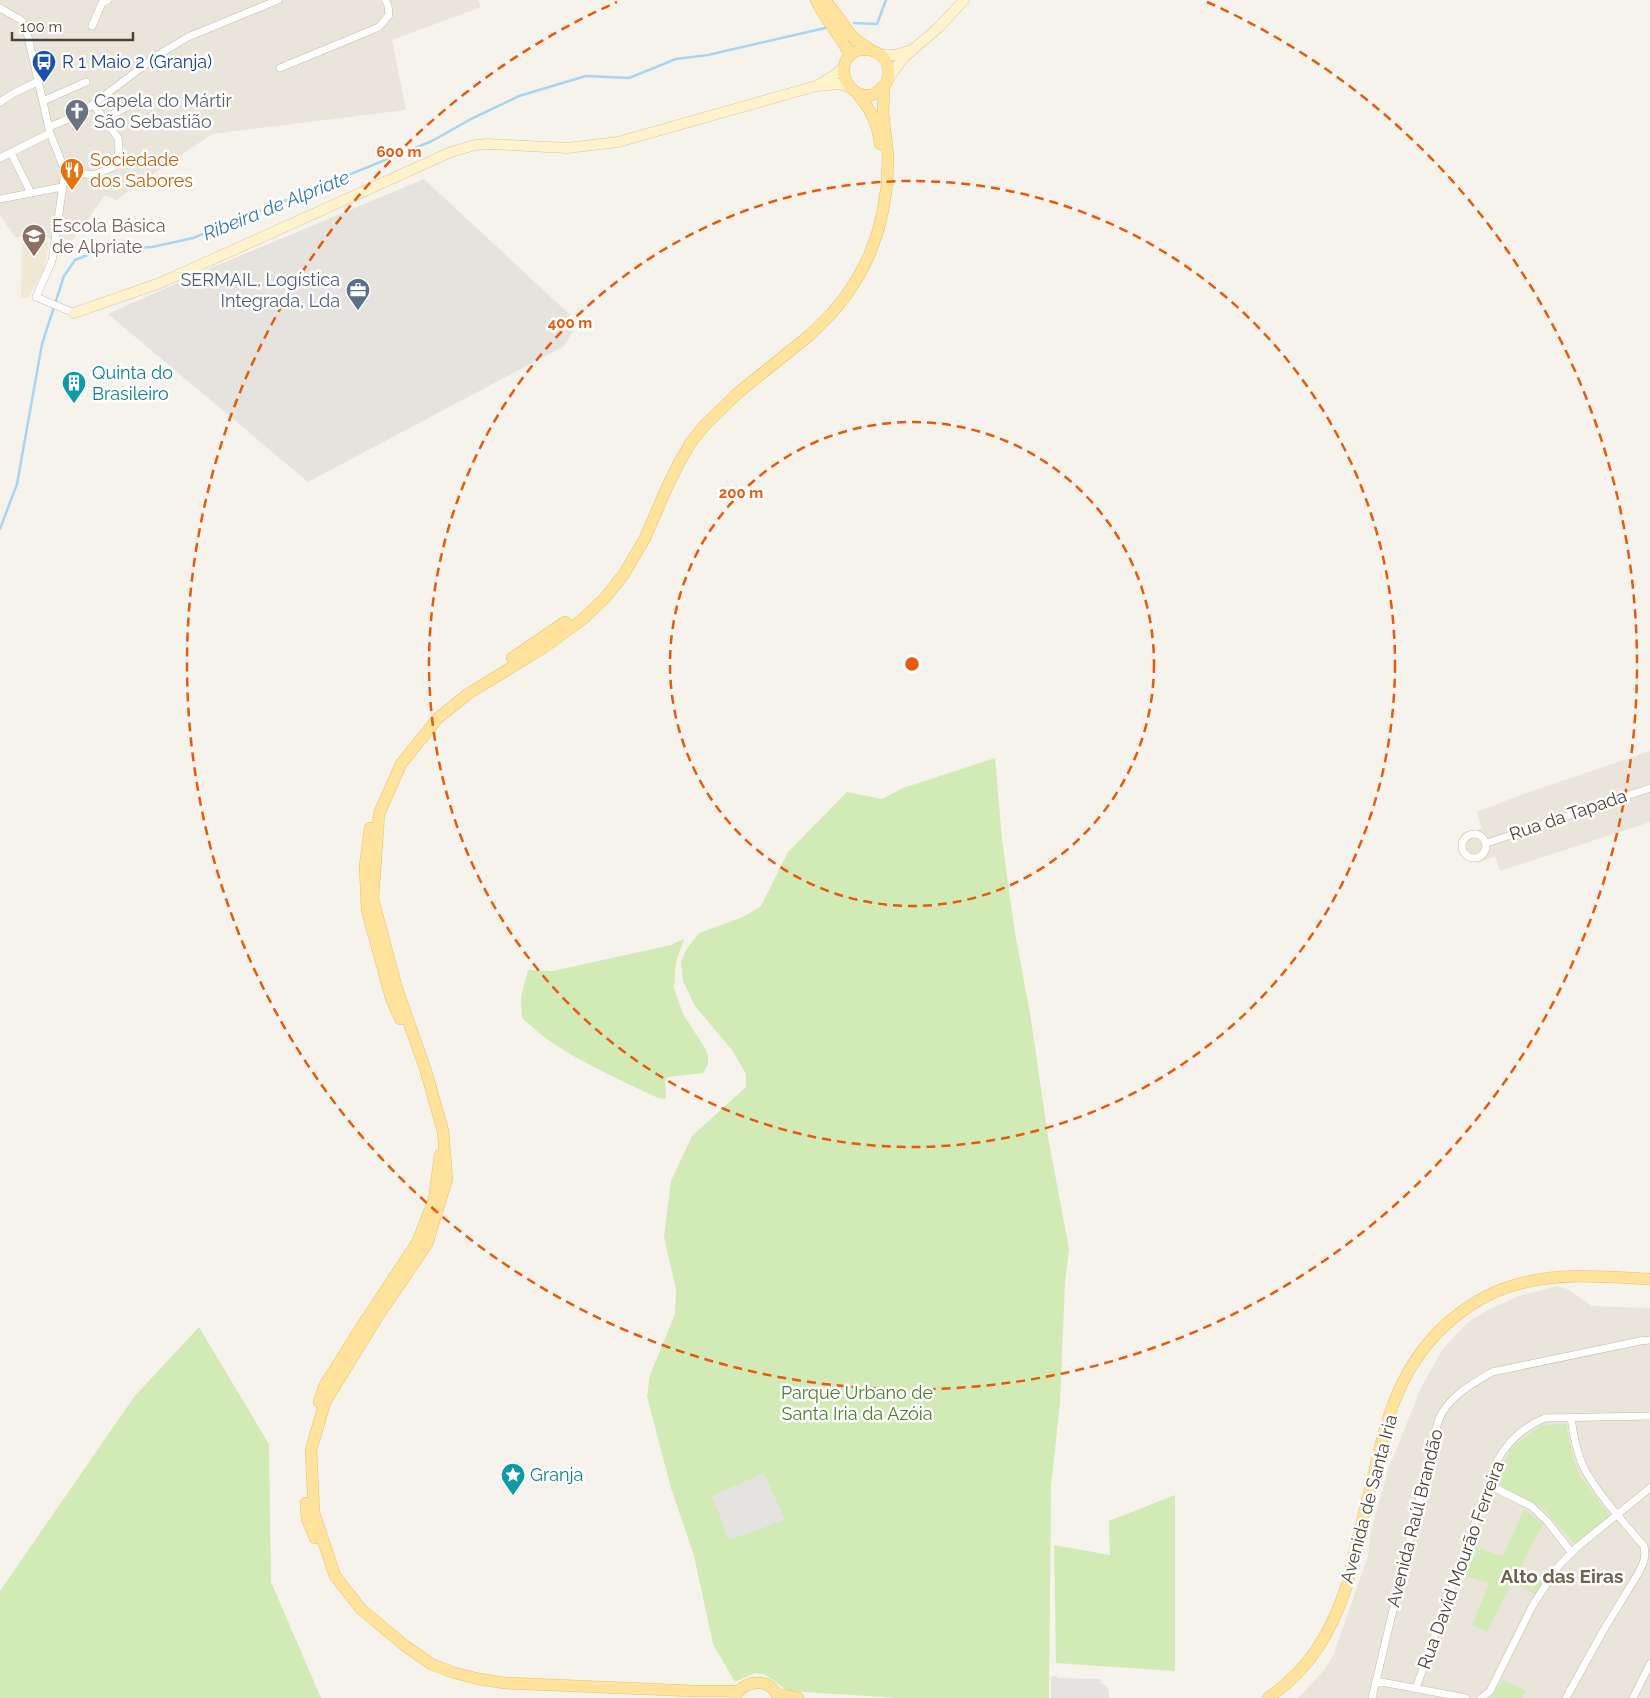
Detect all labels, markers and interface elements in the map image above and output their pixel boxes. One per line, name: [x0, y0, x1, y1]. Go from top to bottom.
scale bar: [12, 10, 134, 42]
text: 100 m: [20, 18, 62, 36]
bus stop icon: R 1 Maio 2 (Granja): [31, 49, 57, 83]
place label: R 1 Maio 2 (Granja): [62, 51, 212, 72]
place label: Capela do Mártir São Sebastião: [94, 90, 232, 132]
church icon: Capela do Mártir São Sebastião: [64, 98, 90, 132]
text: 600 m: [376, 143, 422, 161]
place label: Sociedade dos Sabores: [90, 149, 193, 191]
restaurant icon: Sociedade dos Sabores: [59, 157, 85, 191]
water label: Ribeira de Alpriate: [200, 166, 352, 244]
place label: Escola Básica de Alpriate: [52, 215, 166, 257]
school or university icon: Escola Básica de Alpriate: [21, 223, 47, 257]
place label: SERMAIL, Logística Integrada, Lda: [180, 269, 340, 311]
office icon: SERMAIL, Logística Integrada, Lda: [345, 277, 371, 311]
text: 400 m: [548, 314, 592, 332]
place label: Quinta do Brasileiro: [92, 362, 173, 404]
building icon: Quinta do Brasileiro: [61, 370, 87, 404]
text: 200 m: [719, 484, 763, 502]
centre of rings: [903, 655, 921, 673]
street label: Rua da Tapada: [1506, 785, 1629, 844]
park label: Parque Urbano de Santa Iria da Azóia: [781, 1382, 934, 1424]
street label: Avenida de Santa Iria: [1336, 1412, 1401, 1586]
street label: Avenida Raúl Brandão: [1382, 1426, 1447, 1609]
street label: Rua David Mourão Ferreira: [1413, 1458, 1508, 1672]
place icon: Granja: [500, 1462, 526, 1496]
place label: Granja: [530, 1464, 583, 1485]
district label: Alto das Eiras: [1501, 1565, 1623, 1587]

